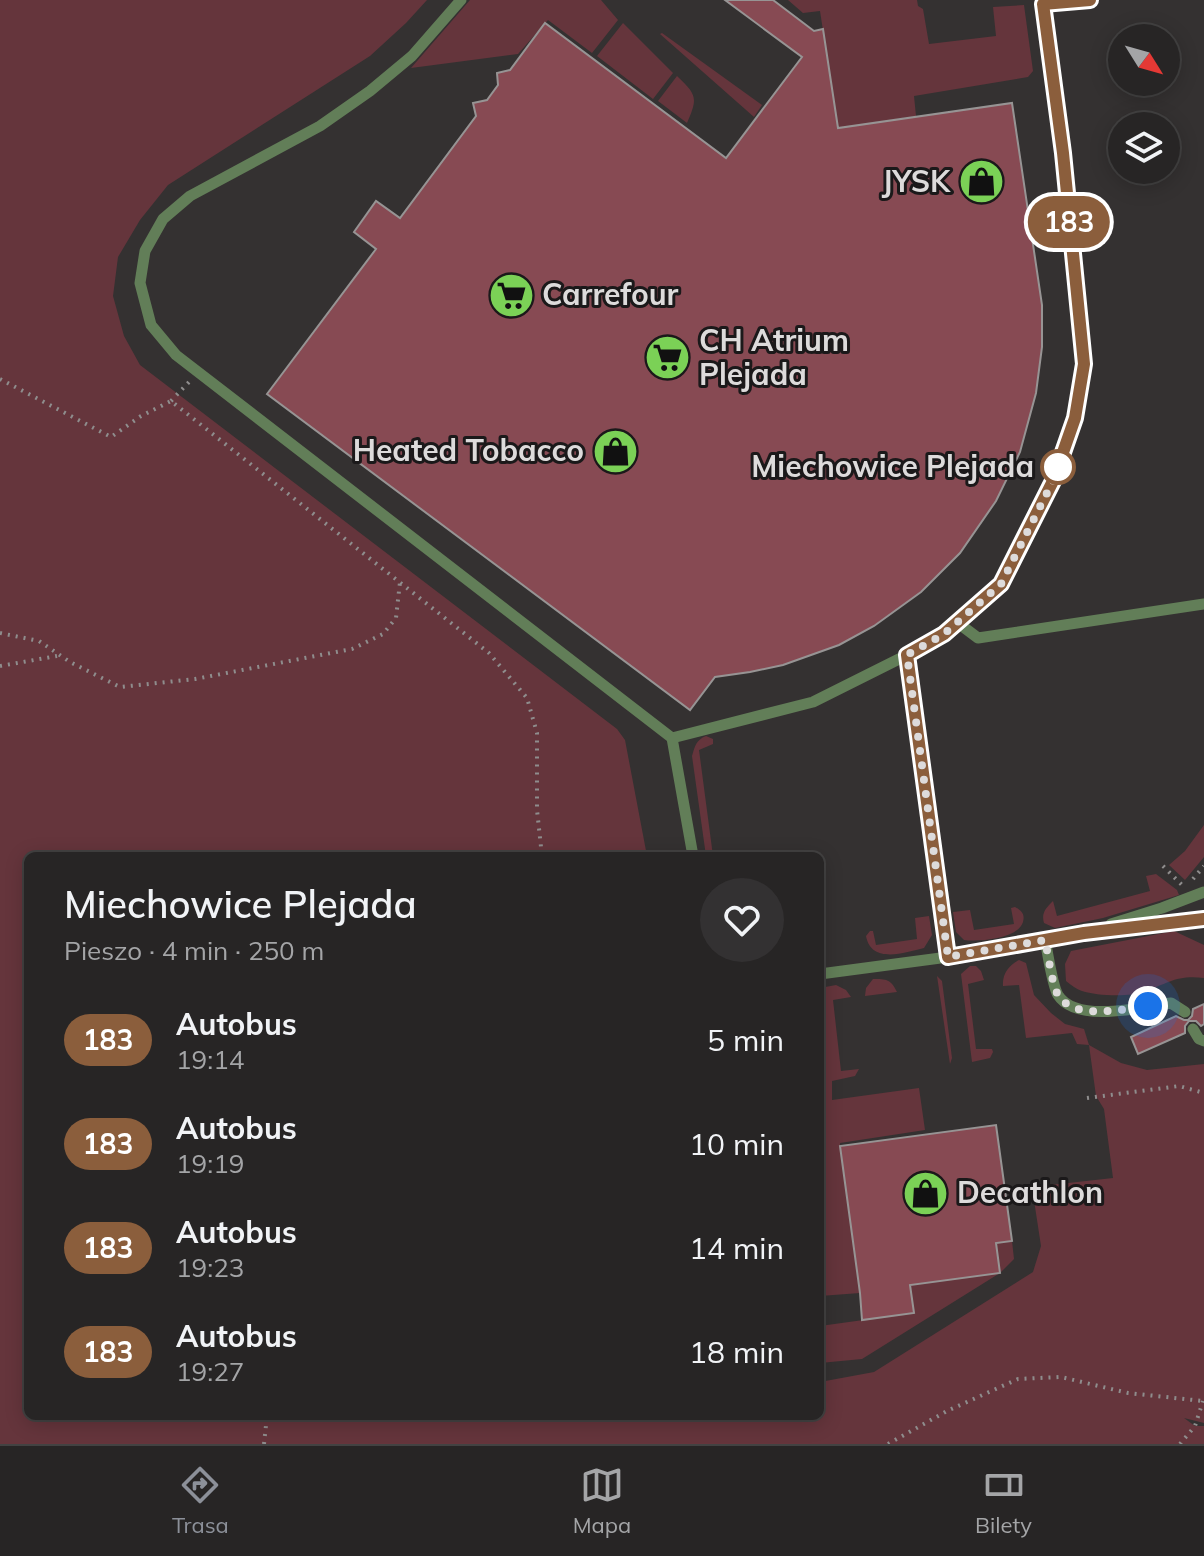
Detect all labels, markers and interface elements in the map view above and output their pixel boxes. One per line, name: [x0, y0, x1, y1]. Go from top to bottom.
north arrow: [1108, 24, 1180, 96]
map controls: [1108, 24, 1180, 184]
button: layers: [1108, 112, 1180, 184]
shop icon: JYSK: [957, 158, 1005, 206]
place label: JYSK: [882, 162, 951, 200]
line badge: 183: [1023, 196, 1115, 248]
text: 183: [1044, 204, 1094, 239]
supermarket icon: Carrefour: [487, 271, 535, 319]
place label: Carrefour: [542, 275, 679, 313]
place label: CH Atrium Plejada: [699, 321, 849, 393]
supermarket icon: CH Atrium Plejada: [644, 334, 692, 382]
shop icon: Heated Tobacco: [591, 427, 639, 475]
place label: Heated Tobacco: [353, 431, 584, 469]
place label: Miechowice Plejada: [751, 447, 1034, 485]
marker: Miechowice Plejada: [1041, 450, 1075, 484]
button: heart: [700, 878, 784, 962]
text: Miechowice Plejada: [64, 880, 417, 928]
text: Pieszo · 4 min · 250 m: [64, 934, 324, 967]
your location: [1128, 986, 1168, 1026]
text: Autobus: [176, 1005, 297, 1043]
text: 5 min: [707, 1021, 784, 1059]
text: 183: [83, 1022, 133, 1057]
text: 19:14: [176, 1043, 244, 1076]
text: Autobus: [176, 1109, 297, 1147]
text: 10 min: [689, 1125, 784, 1163]
text: 183: [83, 1126, 133, 1161]
text: 19:19: [176, 1147, 244, 1180]
shop icon: Decathlon: [902, 1169, 950, 1217]
place label: Decathlon: [957, 1173, 1103, 1211]
text: Autobus: [176, 1213, 297, 1251]
text: 14 min: [689, 1229, 784, 1267]
text: 183: [83, 1230, 133, 1265]
text: 19:23: [176, 1251, 244, 1284]
text: Autobus: [176, 1317, 297, 1355]
text: 18 min: [689, 1333, 784, 1371]
text: 183: [83, 1334, 133, 1369]
text: 19:27: [176, 1355, 244, 1388]
tab: Trasa: [172, 1463, 229, 1539]
tab: Mapa: [573, 1463, 631, 1539]
tab: Bilety: [975, 1463, 1032, 1539]

